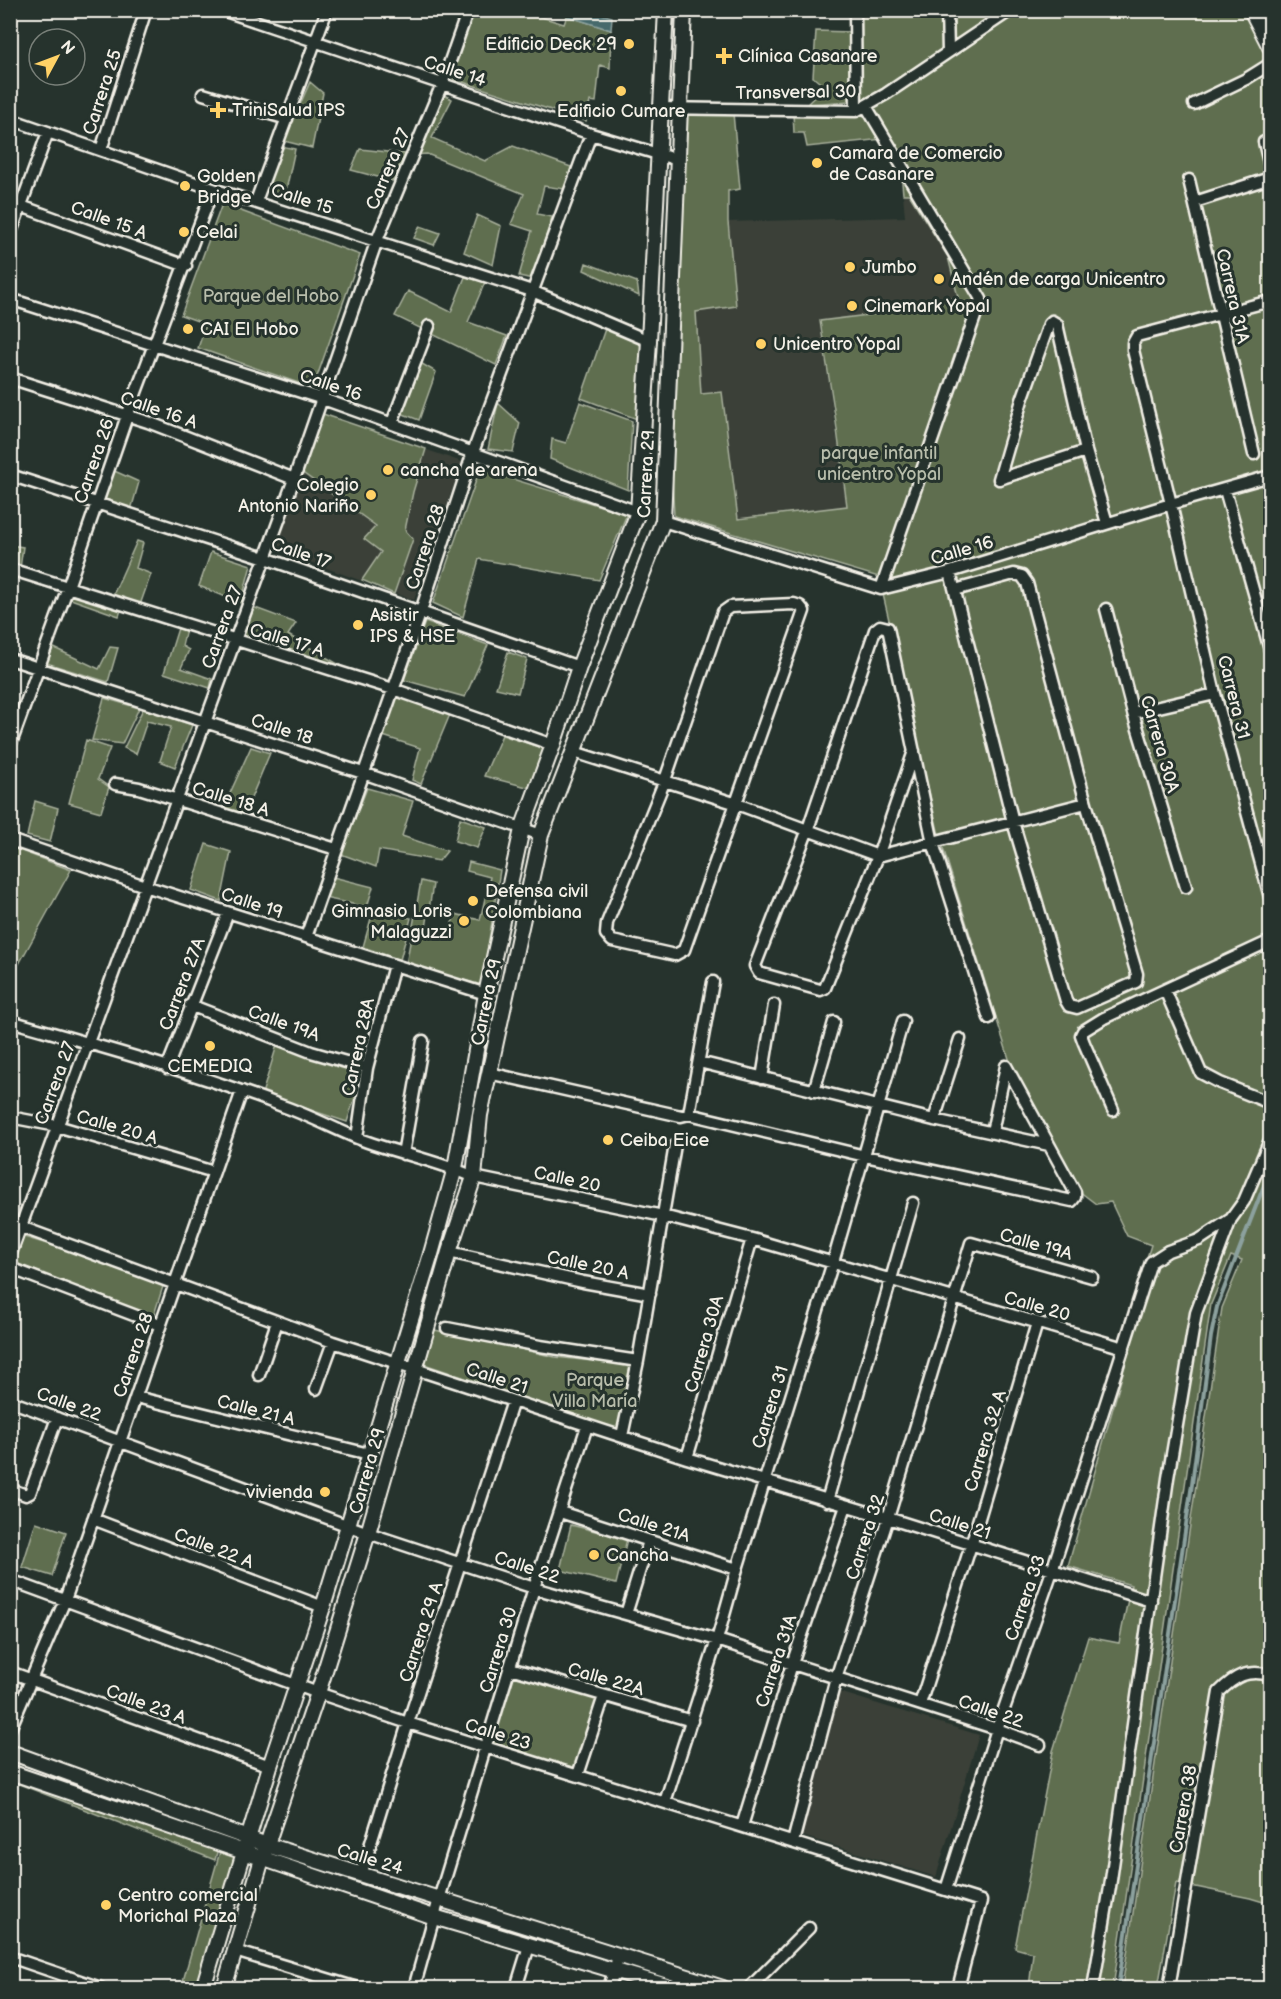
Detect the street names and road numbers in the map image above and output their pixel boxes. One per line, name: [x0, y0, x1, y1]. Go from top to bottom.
street label: Carrera 25: [79, 47, 126, 137]
street label: Calle 14: [421, 52, 489, 91]
street label: Transversal 30: [736, 81, 856, 104]
street label: Carrera 27: [362, 125, 415, 213]
street label: Calle 15: [268, 180, 335, 219]
street label: Calle 15 A: [68, 197, 150, 244]
street label: Carrera 31A: [1211, 247, 1254, 345]
street label: Calle 16: [297, 365, 365, 406]
street label: Calle 16 A: [117, 387, 200, 433]
street label: Carrera 26: [70, 416, 119, 507]
street label: Carrera 29: [634, 429, 659, 519]
street label: Carrera 28: [402, 502, 449, 593]
street label: Calle 16: [928, 532, 996, 569]
street label: Calle 17: [268, 533, 334, 574]
street label: Carrera 27: [198, 583, 247, 672]
street label: Calle 17 A: [247, 619, 327, 662]
street label: Carrera 31: [1213, 653, 1254, 741]
street label: Carrera 30A: [1136, 693, 1183, 795]
street label: Calle 18: [248, 710, 315, 749]
street label: Calle 18 A: [190, 778, 272, 821]
street label: Calle 19: [218, 884, 285, 923]
street label: Carrera 27A: [155, 935, 210, 1034]
street label: Carrera 29: [467, 957, 506, 1048]
street label: Carrera 28A: [338, 996, 379, 1098]
street label: Calle 19A: [245, 1001, 323, 1046]
street label: Carrera 27: [31, 1039, 80, 1128]
street label: Calle 20 A: [74, 1106, 160, 1149]
street label: Calle 20: [532, 1162, 602, 1197]
street label: Calle 19A: [997, 1224, 1075, 1265]
street label: Calle 20 A: [545, 1247, 631, 1284]
street label: Calle 20: [1001, 1287, 1072, 1326]
street label: Carrera 30A: [681, 1293, 728, 1395]
street label: Carrera 28: [109, 1310, 158, 1400]
street label: Calle 21: [463, 1359, 530, 1398]
street label: Carrera 31: [748, 1363, 793, 1451]
street label: Calle 22: [33, 1383, 105, 1426]
street label: Carrera 32 A: [960, 1388, 1011, 1494]
street label: Calle 21 A: [215, 1391, 297, 1430]
street label: Carrera 29: [345, 1426, 390, 1517]
street label: Carrera 32: [842, 1491, 889, 1583]
street label: Calle 21A: [615, 1504, 693, 1547]
street label: Calle 21: [926, 1505, 993, 1544]
street label: Calle 22 A: [171, 1524, 257, 1573]
street label: Calle 22: [491, 1547, 563, 1588]
street label: Carrera 33: [1001, 1552, 1050, 1644]
street label: Carrera 29 A: [395, 1579, 448, 1685]
street label: Carrera 30: [475, 1604, 522, 1696]
street label: Carrera 31A: [752, 1612, 801, 1710]
street label: Calle 22A: [565, 1659, 647, 1700]
street label: Calle 23 A: [103, 1680, 189, 1729]
street label: Calle 22: [955, 1691, 1027, 1733]
street label: Calle 23: [462, 1715, 533, 1754]
street label: Carrera 38: [1165, 1763, 1202, 1855]
street label: Calle 24: [334, 1840, 405, 1879]

